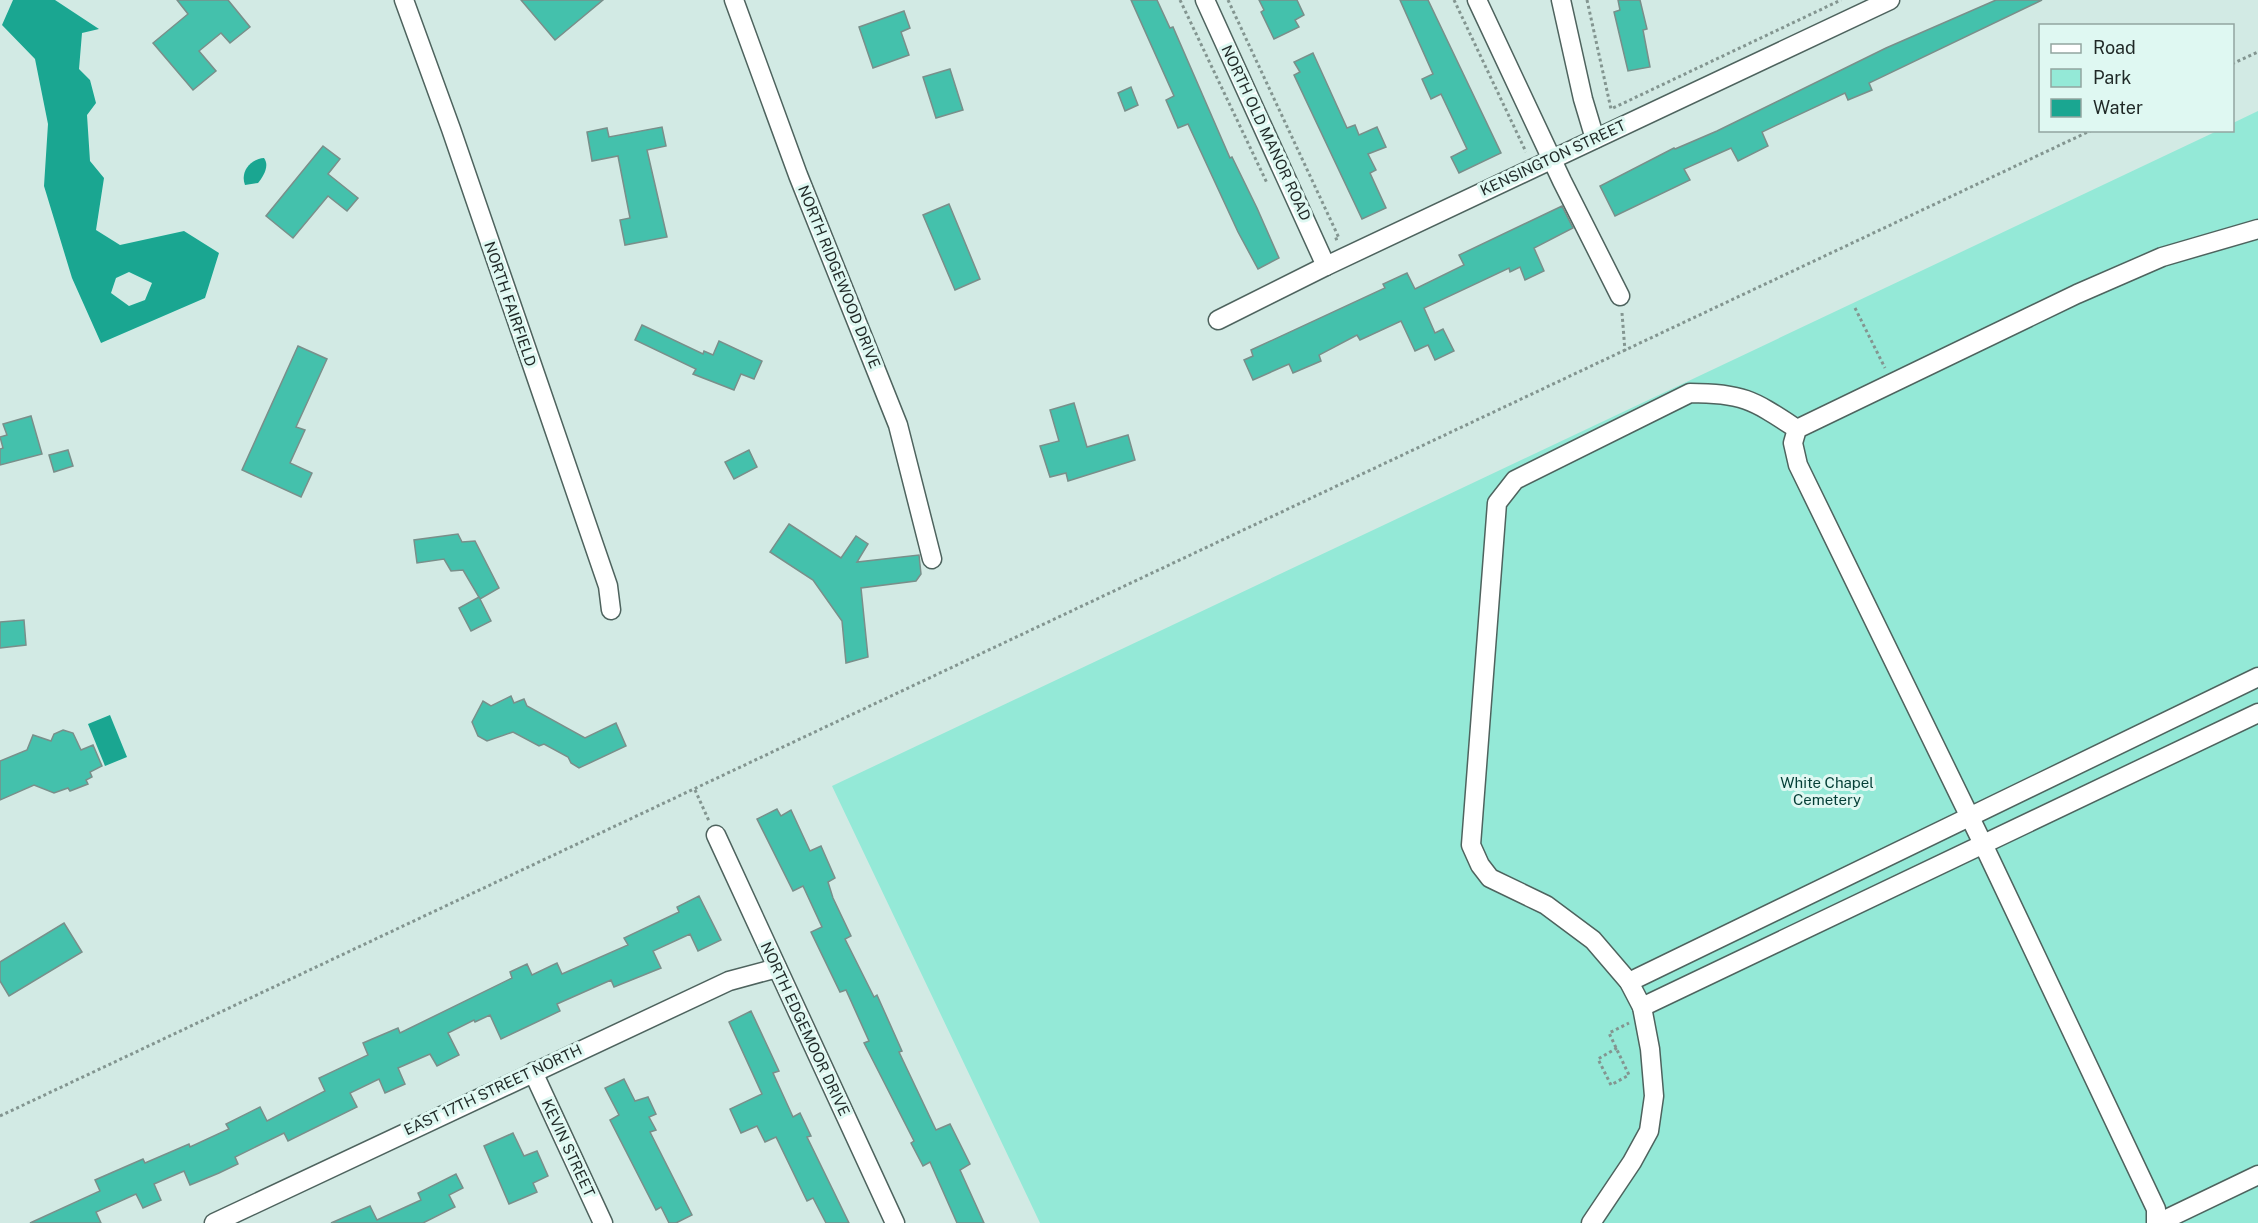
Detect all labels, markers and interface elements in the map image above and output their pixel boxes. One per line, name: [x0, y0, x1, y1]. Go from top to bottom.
legend: [2039, 24, 2234, 132]
text: Road: [2093, 37, 2136, 58]
street label: NORTH OLD MANOR ROAD: [1218, 42, 1315, 223]
text: Park: [2093, 67, 2131, 88]
text: Water: [2093, 97, 2143, 118]
street label: KENSINGTON STREET: [1477, 116, 1628, 199]
street label: NORTH RIDGEWOOD DRIVE: [795, 183, 884, 371]
street label: NORTH FAIRFIELD: [481, 239, 540, 369]
park label: White Chapel Cemetery: [1780, 774, 1874, 808]
street label: NORTH EDGEMOOR DRIVE: [758, 939, 853, 1118]
street label: EAST 17TH STREET NORTH: [401, 1041, 584, 1138]
street label: KEVIN STREET: [538, 1096, 599, 1199]

